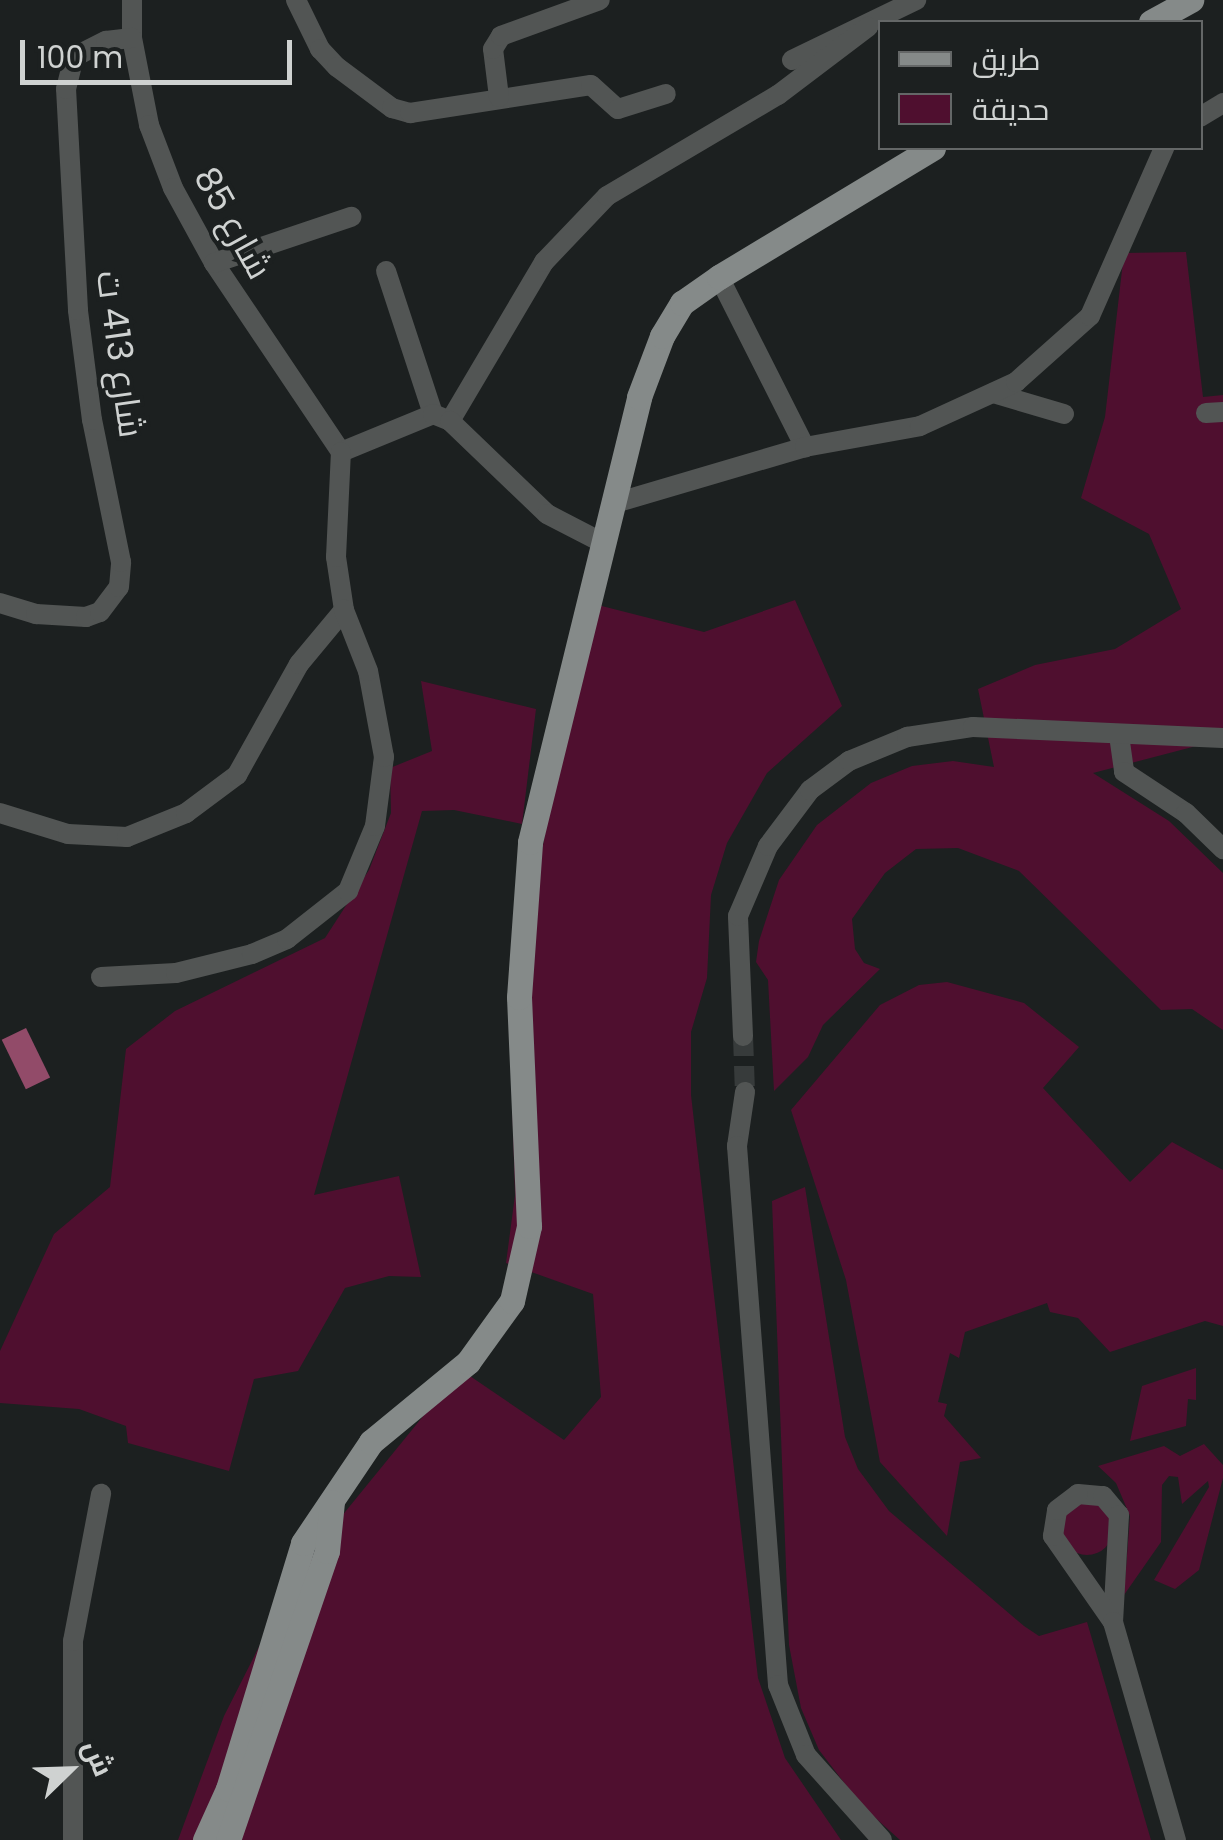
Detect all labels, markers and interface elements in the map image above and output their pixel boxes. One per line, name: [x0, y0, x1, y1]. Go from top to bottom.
scale bar: [25, 20, 298, 82]
legend: [878, 20, 1203, 150]
text: 100 m: [37, 36, 123, 79]
text: طريق: [972, 38, 1041, 81]
text: حديقة: [972, 88, 1049, 131]
street label: شارع 85: [185, 160, 281, 286]
street label: شارع 413 ت: [88, 268, 152, 440]
north arrow: [20, 1720, 120, 1820]
text: ش: [73, 1734, 123, 1782]

